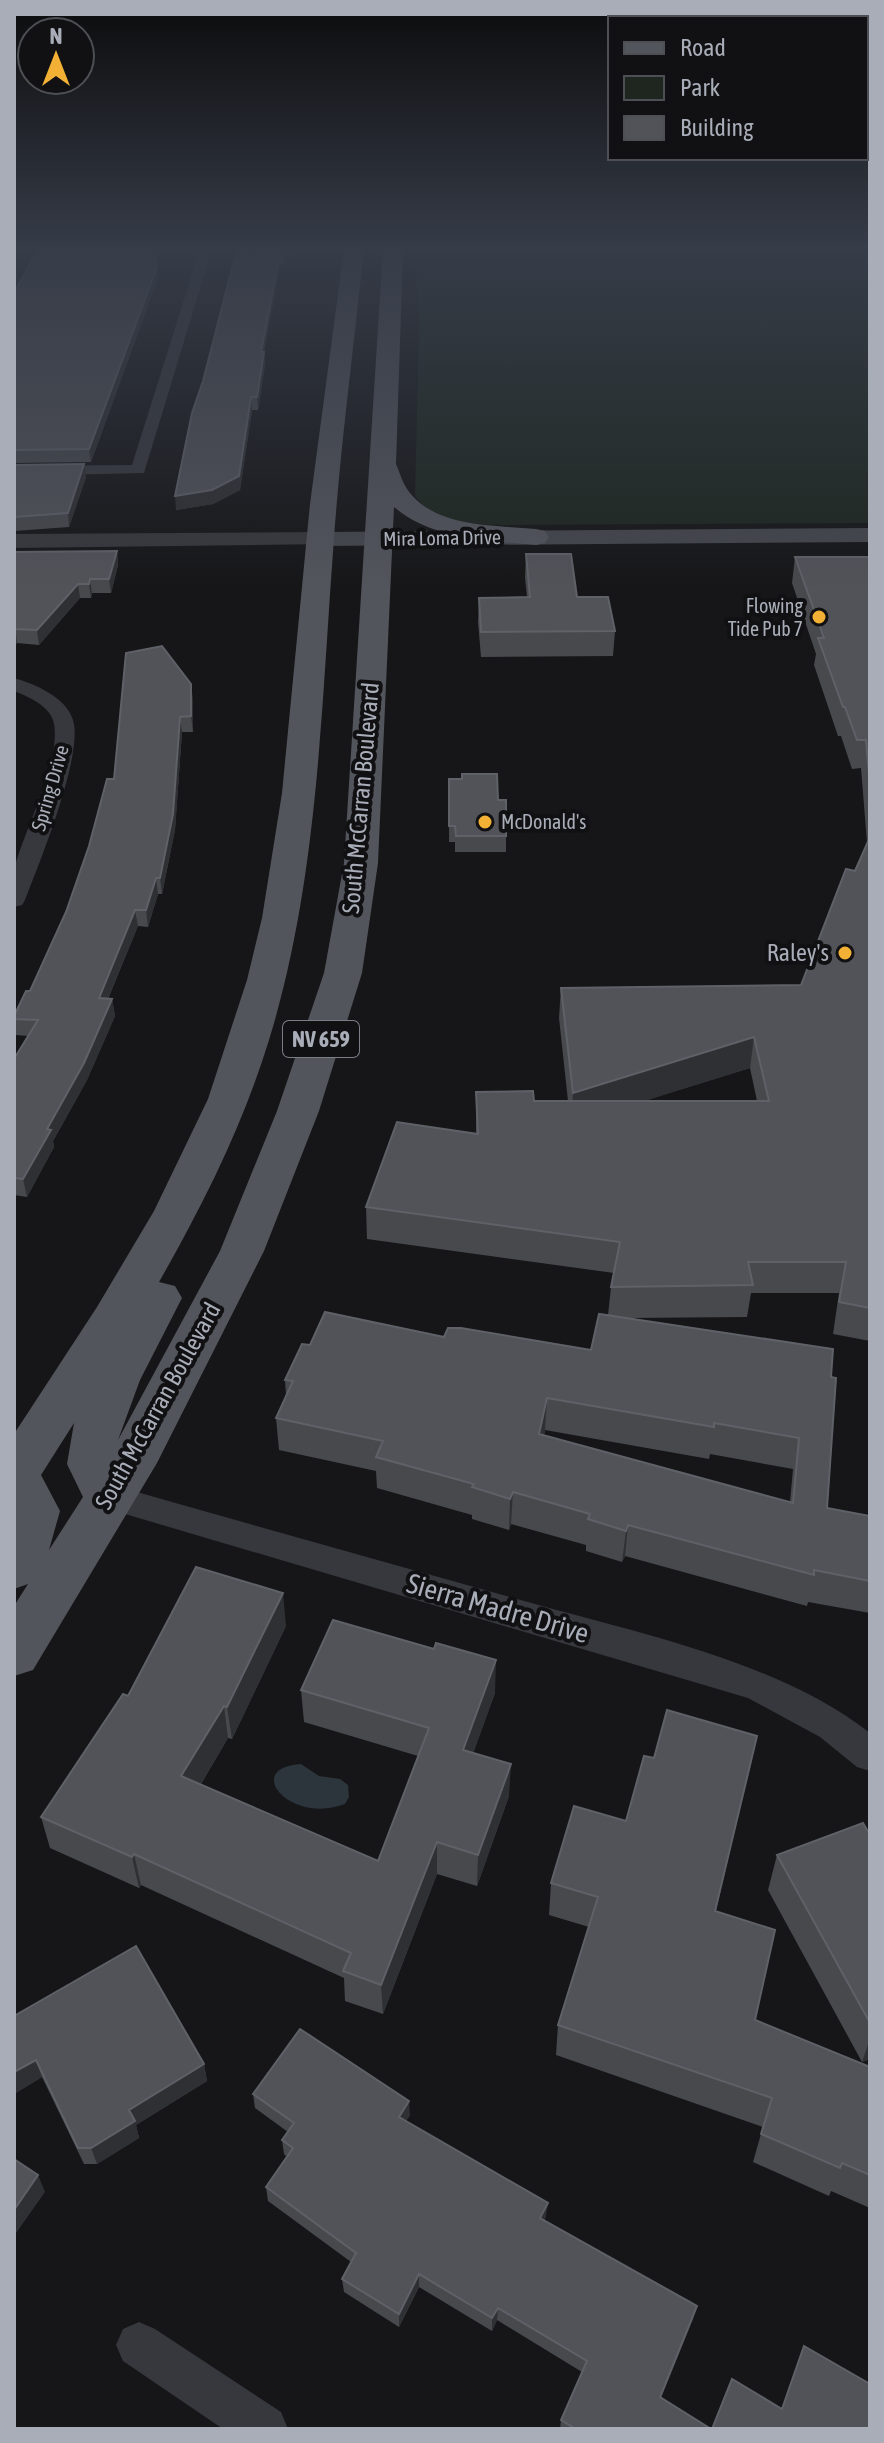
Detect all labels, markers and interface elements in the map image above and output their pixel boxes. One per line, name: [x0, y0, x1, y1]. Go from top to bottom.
north arrow: [16, 16, 96, 96]
legend: [608, 16, 868, 160]
text: N: [50, 23, 62, 49]
text: Road: [680, 34, 726, 61]
text: Park: [680, 74, 721, 101]
text: Building: [680, 114, 754, 141]
street label: Mira Loma Drive: [383, 525, 501, 550]
place label: Flowing Tide Pub 7: [728, 594, 803, 640]
marker: Flowing Tide Pub 7: [810, 608, 828, 626]
street label: South McCarran Boulevard: [337, 681, 384, 915]
street label: Spring Drive: [26, 742, 73, 833]
place label: McDonald's: [501, 810, 586, 833]
marker: McDonald's: [476, 813, 494, 831]
place label: Raley's: [767, 939, 829, 966]
marker: Raley's: [836, 944, 854, 962]
road number: NV 659: [283, 1021, 359, 1057]
street label: South McCarran Boulevard: [90, 1298, 226, 1514]
street label: Sierra Madre Drive: [403, 1567, 593, 1649]

